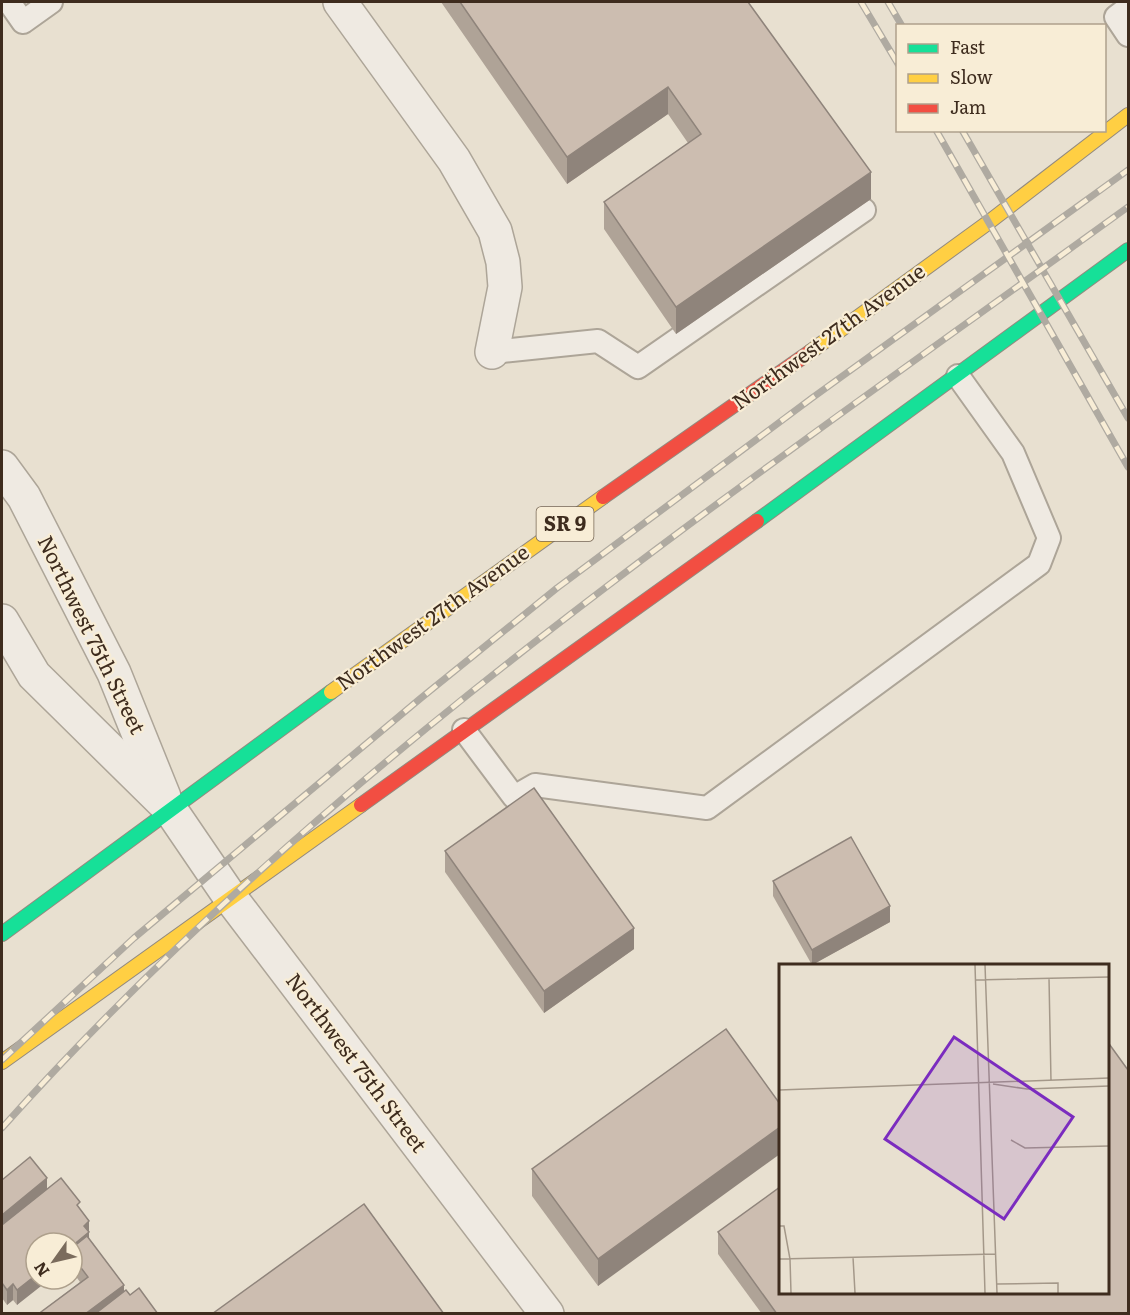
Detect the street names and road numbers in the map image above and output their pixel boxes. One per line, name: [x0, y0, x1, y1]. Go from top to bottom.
street label: Northwest 27th Avenue: [725, 254, 930, 416]
road number: SR 9: [536, 507, 594, 541]
street label: Northwest 75th Street: [32, 529, 155, 739]
street label: Northwest 27th Avenue: [329, 535, 534, 697]
street label: Northwest 75th Street: [280, 965, 436, 1158]

